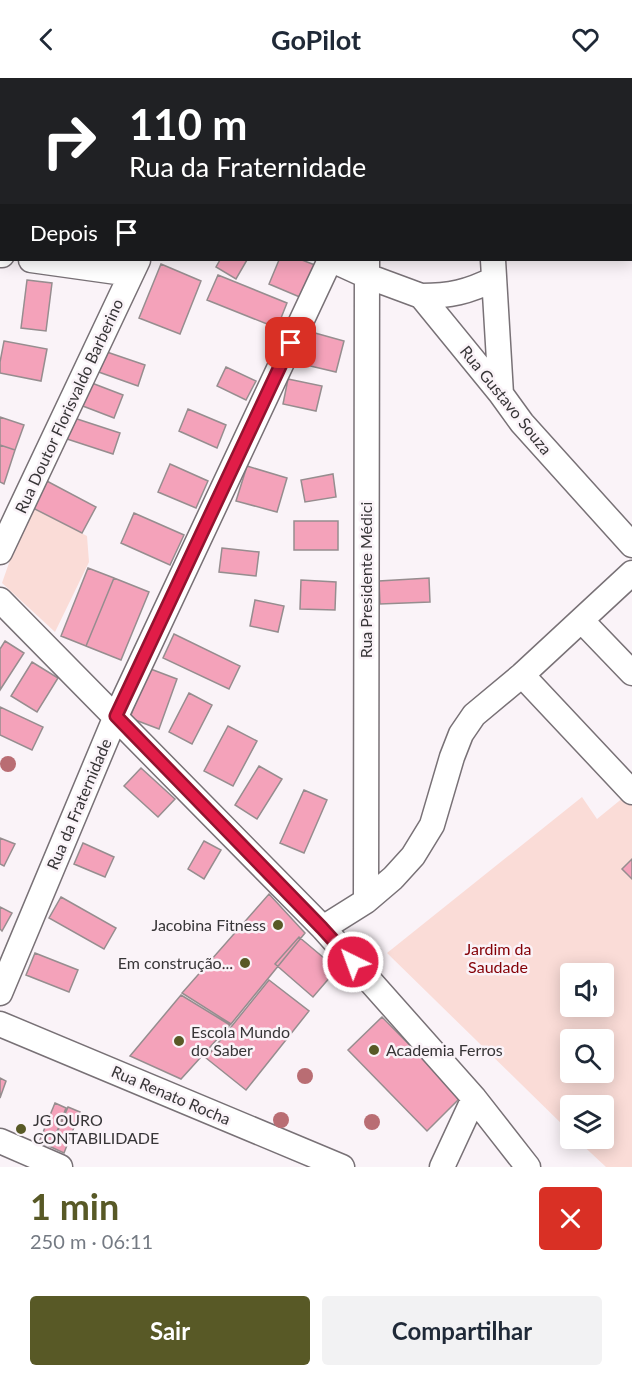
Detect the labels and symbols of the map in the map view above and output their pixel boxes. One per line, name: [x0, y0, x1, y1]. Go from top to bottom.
street label: Rua Doutor Florisvaldo Barberino: [10, 296, 127, 516]
pin: [265, 317, 316, 368]
street label: Rua Gustavo Souza: [457, 341, 556, 458]
street label: Rua Presidente Médici: [356, 502, 375, 658]
street label: Rua da Fraternidade: [42, 735, 115, 872]
place label: Jacobina Fitness: [151, 915, 266, 934]
marker: Jacobina Fitness: [271, 918, 285, 932]
position arrow: [321, 930, 385, 994]
park label: Jardim da Saudade: [465, 939, 531, 976]
place label: Em construção...: [118, 953, 233, 972]
marker: Em construção...: [238, 956, 252, 970]
place label: Escola Mundo do Saber: [191, 1022, 290, 1059]
marker: Escola Mundo do Saber: [172, 1034, 186, 1048]
place label: Academia Ferros: [386, 1040, 503, 1059]
marker: Academia Ferros: [367, 1043, 381, 1057]
street label: Rua Renato Rocha: [109, 1061, 234, 1128]
place label: JG OURO CONTABILIDADE: [33, 1110, 159, 1147]
marker: JG OURO CONTABILIDADE: [14, 1122, 28, 1136]

